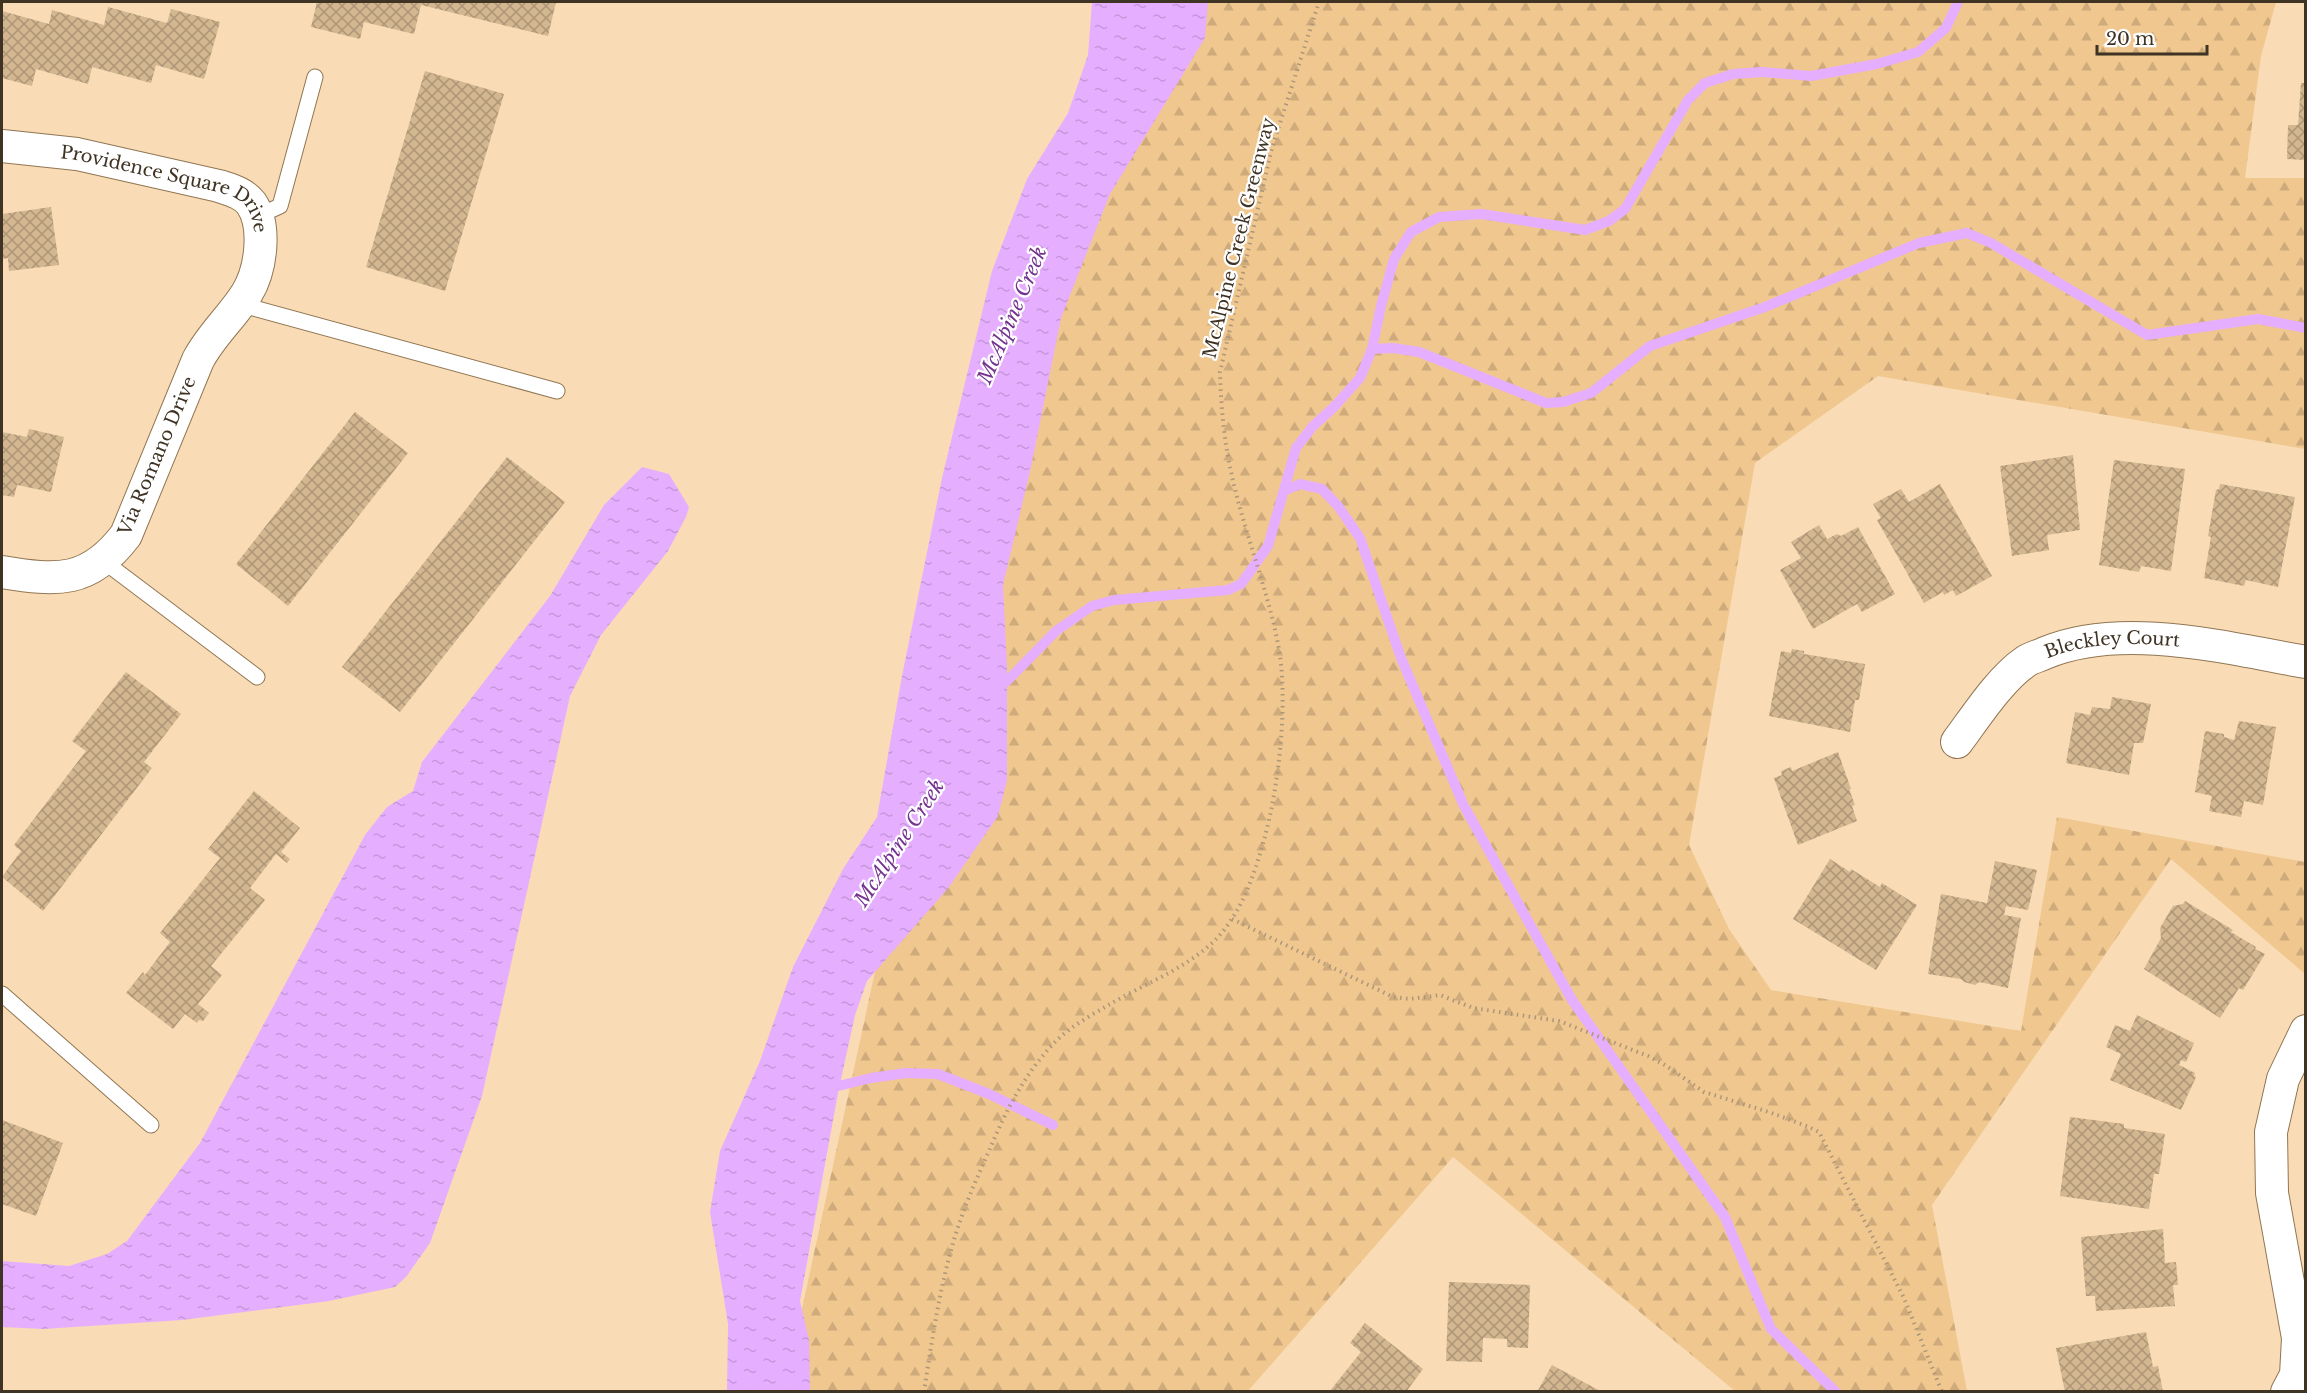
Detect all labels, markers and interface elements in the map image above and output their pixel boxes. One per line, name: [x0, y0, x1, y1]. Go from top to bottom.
scale bar: [2097, 18, 2206, 56]
text: 20 m: [2106, 28, 2154, 50]
street label: McAlpine Creek Greenway: [1198, 115, 1280, 361]
street label: Providence Square Drive: [59, 141, 271, 234]
water label: McAlpine Creek: [972, 243, 1052, 388]
street label: Via Romano Drive: [113, 373, 201, 540]
street label: Bleckley Court: [2041, 627, 2181, 663]
water label: McAlpine Creek: [849, 775, 949, 912]

